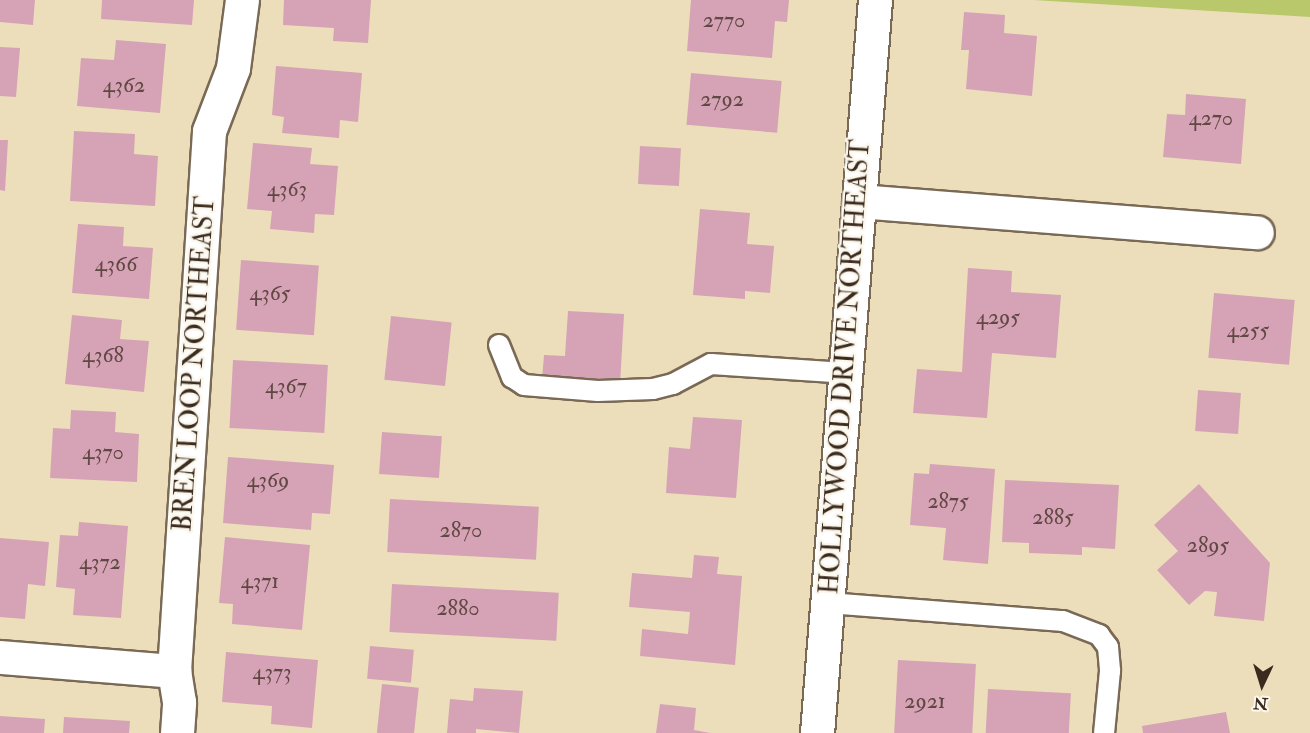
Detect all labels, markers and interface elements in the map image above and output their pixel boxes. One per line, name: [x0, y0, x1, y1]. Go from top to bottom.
house number: 2770: [703, 8, 745, 34]
house number: 4362: [103, 73, 145, 99]
house number: 2792: [700, 87, 744, 113]
house number: 4270: [1189, 106, 1233, 132]
street label: HOLLYWOOD DRIVE NORTHEAST: [815, 139, 877, 595]
house number: 4363: [267, 177, 307, 203]
street label: BREN LOOP NORTHEAST: [168, 195, 222, 533]
house number: 4366: [95, 252, 137, 278]
house number: 4365: [249, 281, 291, 307]
house number: 4295: [976, 305, 1020, 331]
house number: 4255: [1227, 318, 1269, 344]
house number: 4368: [82, 343, 124, 369]
house number: 4367: [265, 374, 307, 400]
house number: 4370: [82, 440, 124, 466]
house number: 4369: [247, 468, 289, 494]
house number: 2875: [927, 489, 969, 515]
house number: 2885: [1032, 505, 1074, 531]
house number: 2870: [440, 518, 482, 544]
house number: 2895: [1187, 533, 1229, 559]
house number: 4372: [79, 550, 121, 576]
house number: 4371: [241, 569, 279, 595]
house number: 2880: [436, 596, 480, 622]
north arrow: [1232, 655, 1292, 715]
house number: 4373: [253, 660, 291, 686]
house number: 2921: [904, 689, 946, 715]
text: N: [1253, 692, 1269, 713]

